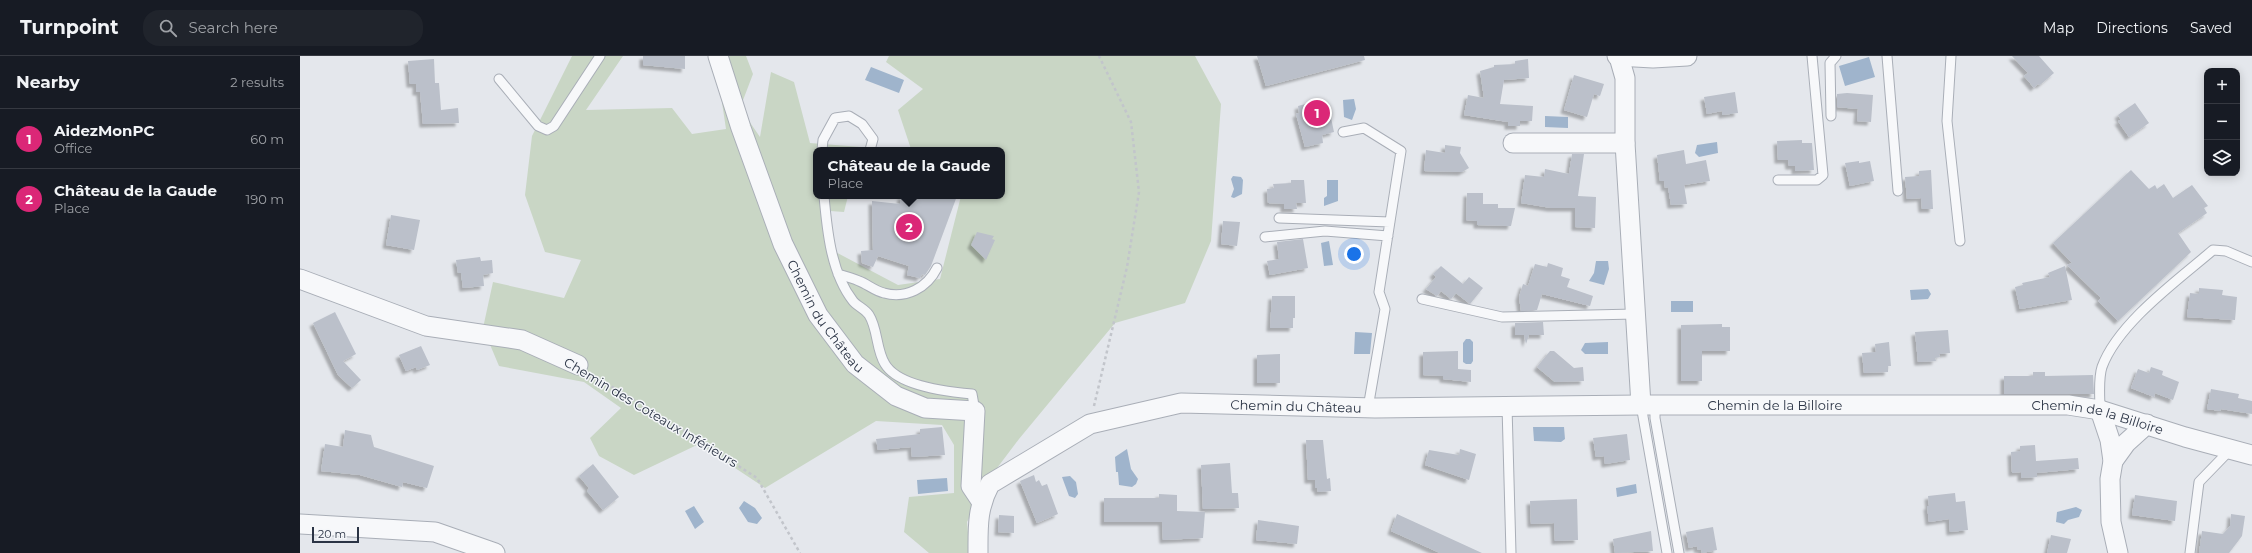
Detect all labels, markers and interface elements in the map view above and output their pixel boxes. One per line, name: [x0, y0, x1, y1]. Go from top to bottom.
search box: [143, 10, 423, 46]
text: Turnpoint: [20, 16, 119, 39]
icon: search: [157, 17, 179, 39]
text: Search here: [189, 18, 278, 37]
text: Map: [2043, 19, 2074, 37]
text: Directions: [2096, 19, 2168, 37]
text: Saved: [2190, 19, 2232, 37]
map controls: [2204, 68, 2240, 176]
button: +: [2204, 68, 2240, 104]
text: Nearby: [16, 72, 80, 92]
text: 2 results: [230, 74, 284, 90]
pin: 1: [1304, 98, 1330, 128]
button: −: [2204, 104, 2240, 140]
text: AidezMonPC: [54, 121, 154, 140]
text: 1: [26, 131, 32, 147]
text: 60 m: [250, 131, 284, 147]
text: Office: [54, 140, 92, 156]
button: layers: [2204, 140, 2240, 176]
popup: [813, 147, 1005, 199]
text: Château de la Gaude: [828, 156, 990, 175]
text: Place: [828, 175, 863, 191]
text: Château de la Gaude: [54, 181, 217, 200]
text: 2: [25, 191, 33, 207]
text: 190 m: [246, 191, 284, 207]
text: Place: [54, 200, 90, 216]
pin: 2: [896, 212, 922, 242]
your location: [1344, 244, 1364, 264]
street label: Chemin du Château: [784, 257, 867, 376]
street label: Chemin des Coteaux Inférieurs: [561, 354, 741, 470]
street label: Chemin du Château: [1230, 396, 1362, 416]
street label: Chemin de la Billoire: [1707, 397, 1843, 413]
street label: Chemin de la Billoire: [2031, 397, 2165, 438]
scale bar: [312, 525, 359, 544]
text: 20 m: [318, 527, 346, 541]

